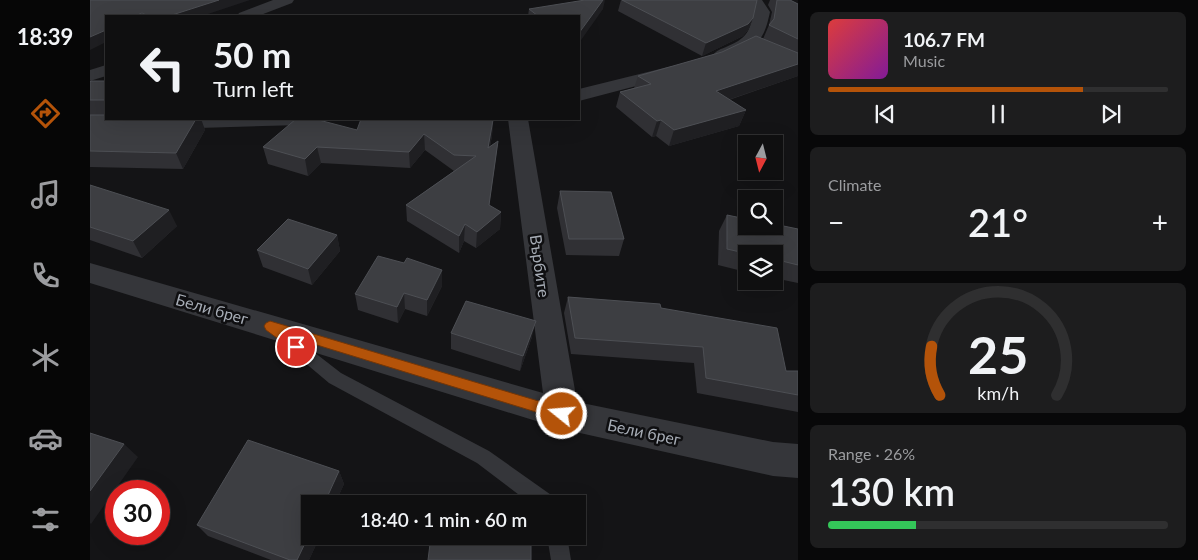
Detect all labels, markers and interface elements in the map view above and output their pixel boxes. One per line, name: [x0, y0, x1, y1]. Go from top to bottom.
text: 18:39: [17, 23, 73, 50]
text: 106.7 FM: [903, 28, 985, 51]
text: 50 m: [213, 33, 291, 75]
icon: left: [130, 35, 195, 100]
text: Music: [903, 51, 945, 70]
text: Turn left: [213, 75, 294, 102]
icon: directions: [28, 96, 63, 131]
icon: previous: [871, 100, 899, 128]
icon: pause: [984, 100, 1012, 128]
icon: next: [1097, 100, 1125, 128]
north arrow: [738, 135, 782, 180]
map controls: [738, 135, 783, 290]
text: Climate: [828, 175, 881, 194]
icon: music: [28, 177, 63, 212]
button: search: [738, 190, 783, 235]
text: 21°: [968, 199, 1028, 245]
text: −: [828, 205, 844, 239]
text: +: [1152, 205, 1168, 239]
street label: Върбите: [527, 233, 554, 299]
button: layers: [738, 245, 783, 290]
icon: phone: [28, 258, 63, 293]
street label: Бели брег: [174, 289, 251, 328]
text: 25: [968, 323, 1028, 385]
pin: [275, 326, 317, 368]
icon: arrive: [282, 333, 310, 361]
icon: climate: [28, 340, 63, 375]
text: km/h: [977, 382, 1019, 404]
position arrow: [535, 387, 587, 439]
street label: Бели брег: [606, 414, 683, 449]
icon: car: [28, 421, 63, 456]
text: Range · 26%: [828, 444, 915, 463]
text: 130 km: [828, 468, 955, 514]
speed limit sign: 30: [105, 480, 170, 545]
icon: filters: [28, 502, 63, 537]
text: 18:40 · 1 min · 60 m: [360, 508, 527, 531]

